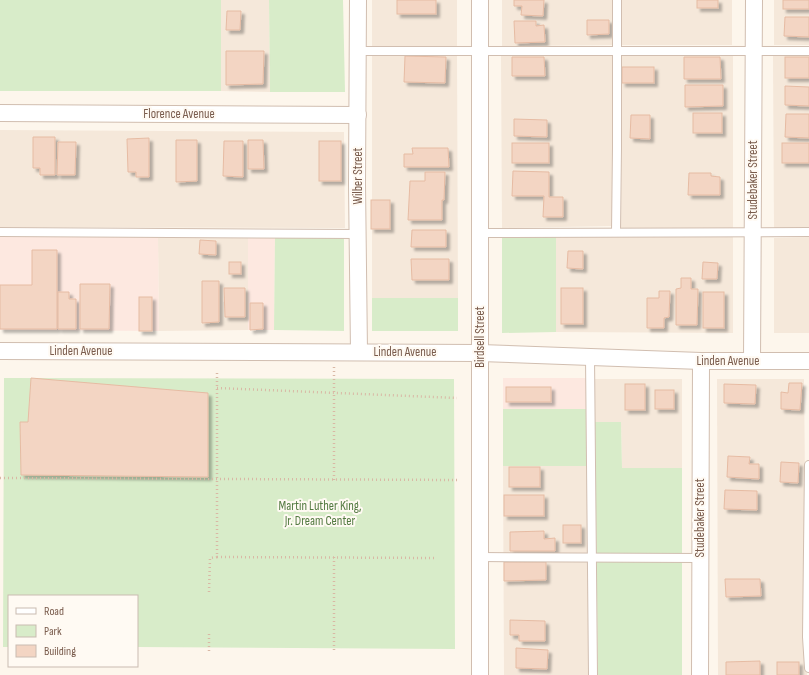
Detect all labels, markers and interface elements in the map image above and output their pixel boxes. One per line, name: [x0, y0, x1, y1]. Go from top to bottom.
street label: Florence Avenue: [143, 106, 215, 122]
street label: Studebaker Street: [745, 140, 761, 220]
street label: Wilber Street: [350, 147, 366, 205]
street label: Birdsell Street: [472, 306, 488, 368]
street label: Linden Avenue: [50, 343, 112, 359]
street label: Linden Avenue: [374, 344, 436, 360]
street label: Linden Avenue: [697, 353, 759, 369]
street label: Studebaker Street: [692, 478, 708, 558]
park label: Martin Luther King, Jr. Dream Center: [278, 498, 362, 529]
legend: [8, 595, 138, 667]
text: Road: [44, 604, 64, 619]
text: Park: [44, 624, 62, 639]
text: Building: [44, 644, 76, 659]

